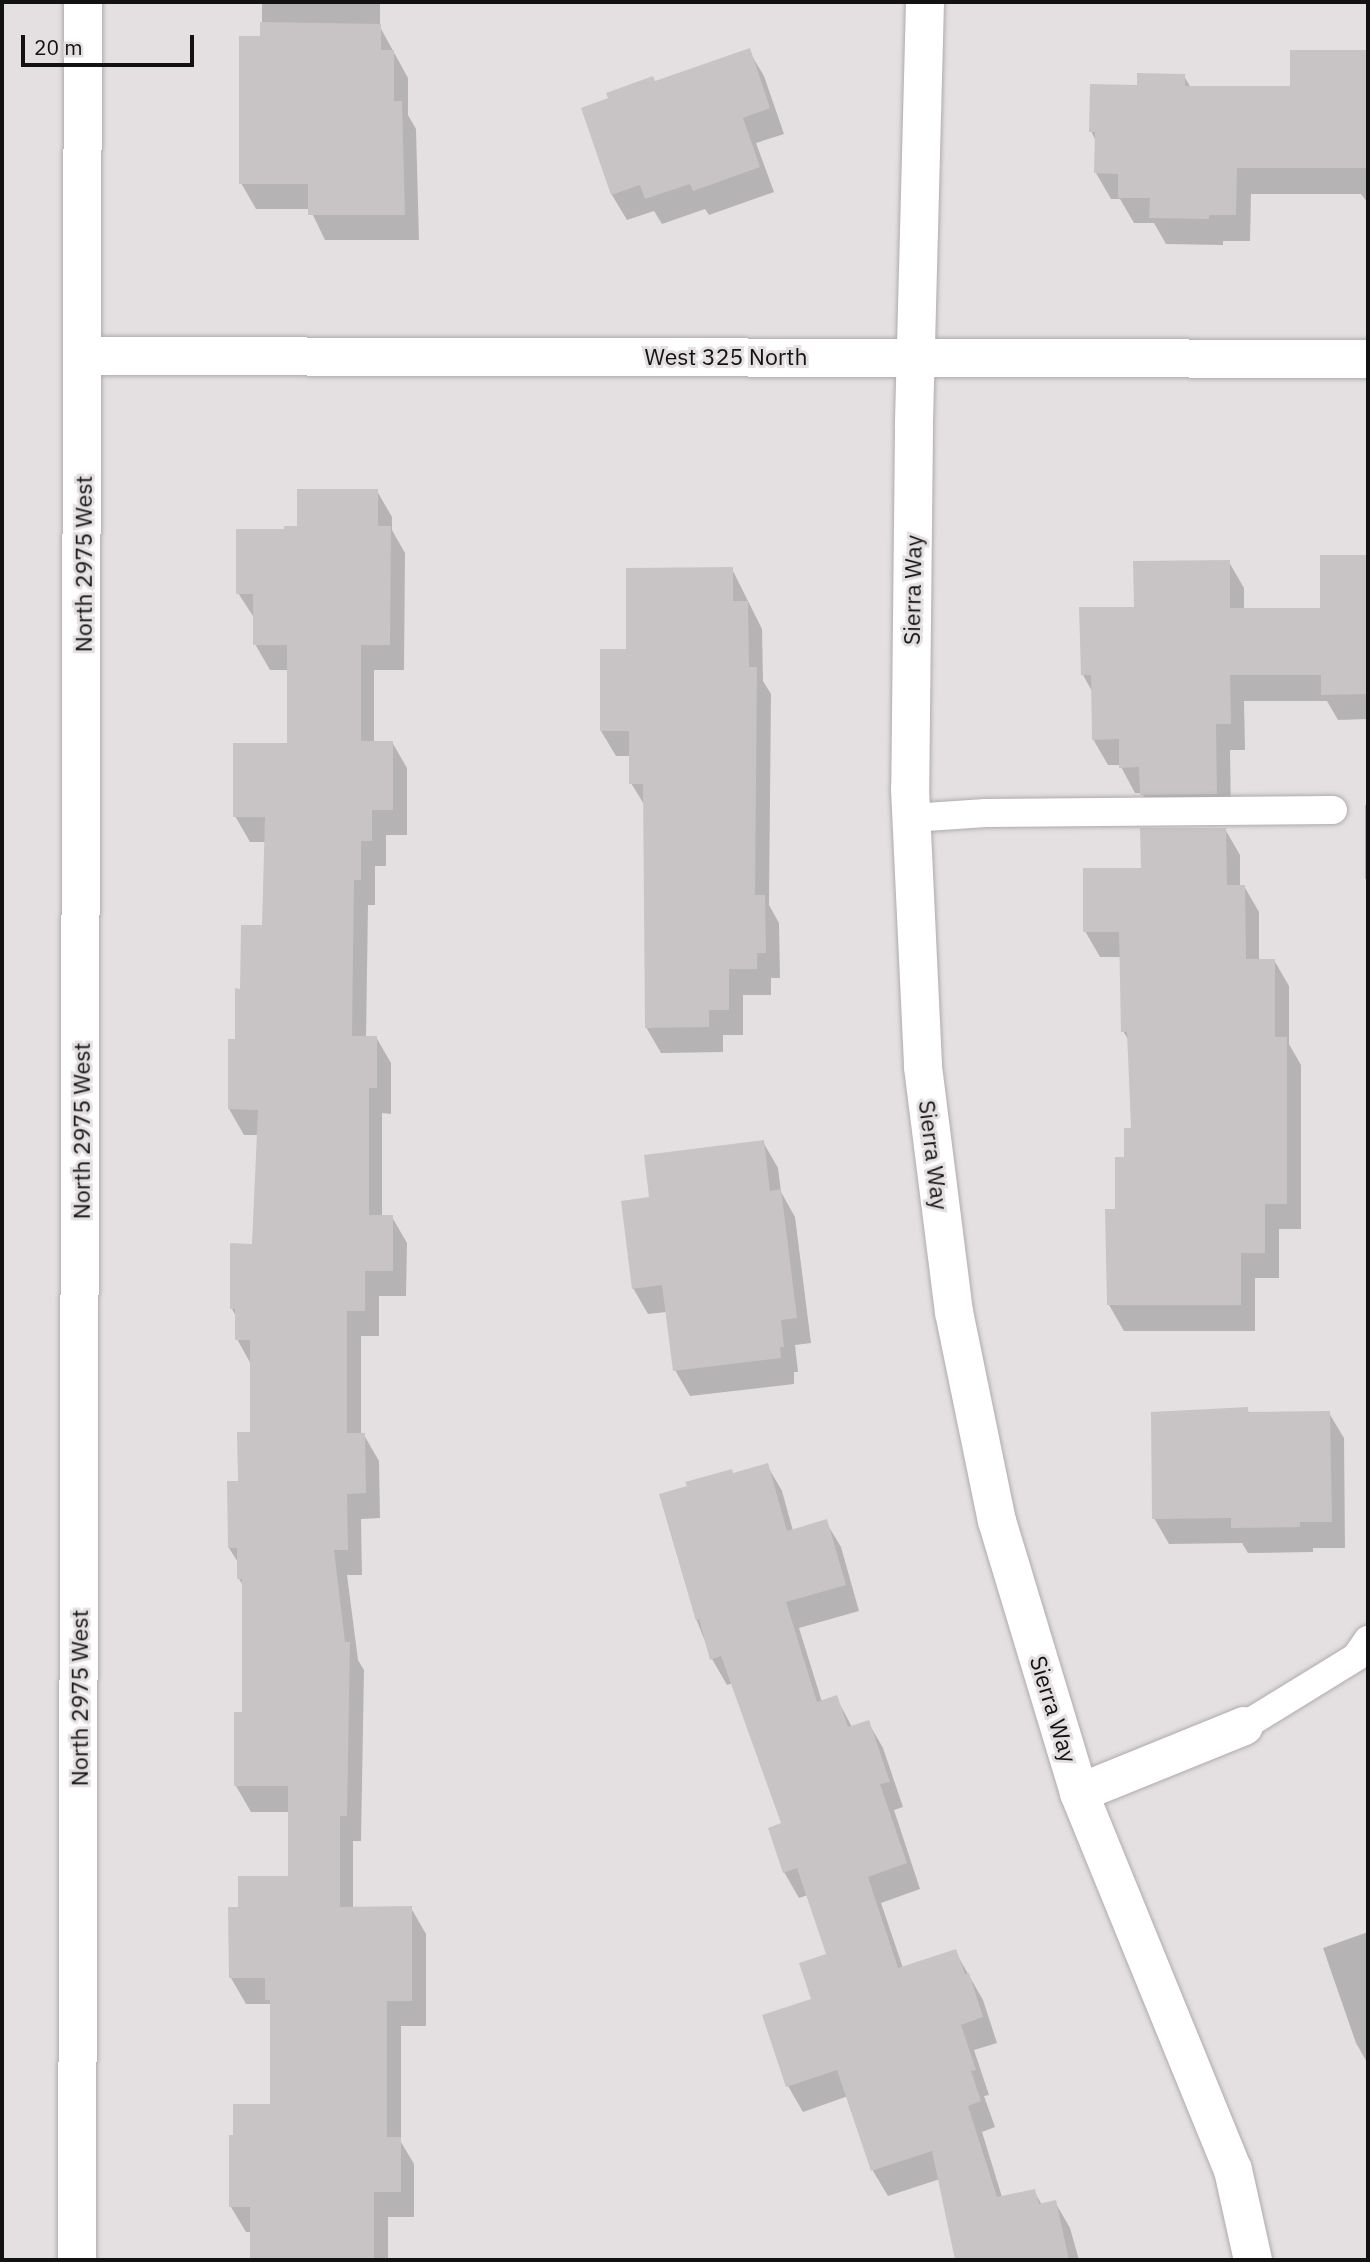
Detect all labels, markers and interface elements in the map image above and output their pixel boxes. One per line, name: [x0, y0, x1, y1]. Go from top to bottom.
scale bar: [24, 21, 198, 65]
text: 20 m: [34, 33, 83, 61]
street label: West 325 North: [645, 342, 807, 370]
street label: North 2975 West: [69, 476, 97, 652]
street label: Sierra Way: [897, 535, 927, 645]
street label: North 2975 West: [67, 1043, 95, 1219]
street label: Sierra Way: [914, 1099, 954, 1211]
street label: North 2975 West: [65, 1610, 93, 1786]
street label: Sierra Way: [1025, 1652, 1083, 1766]

